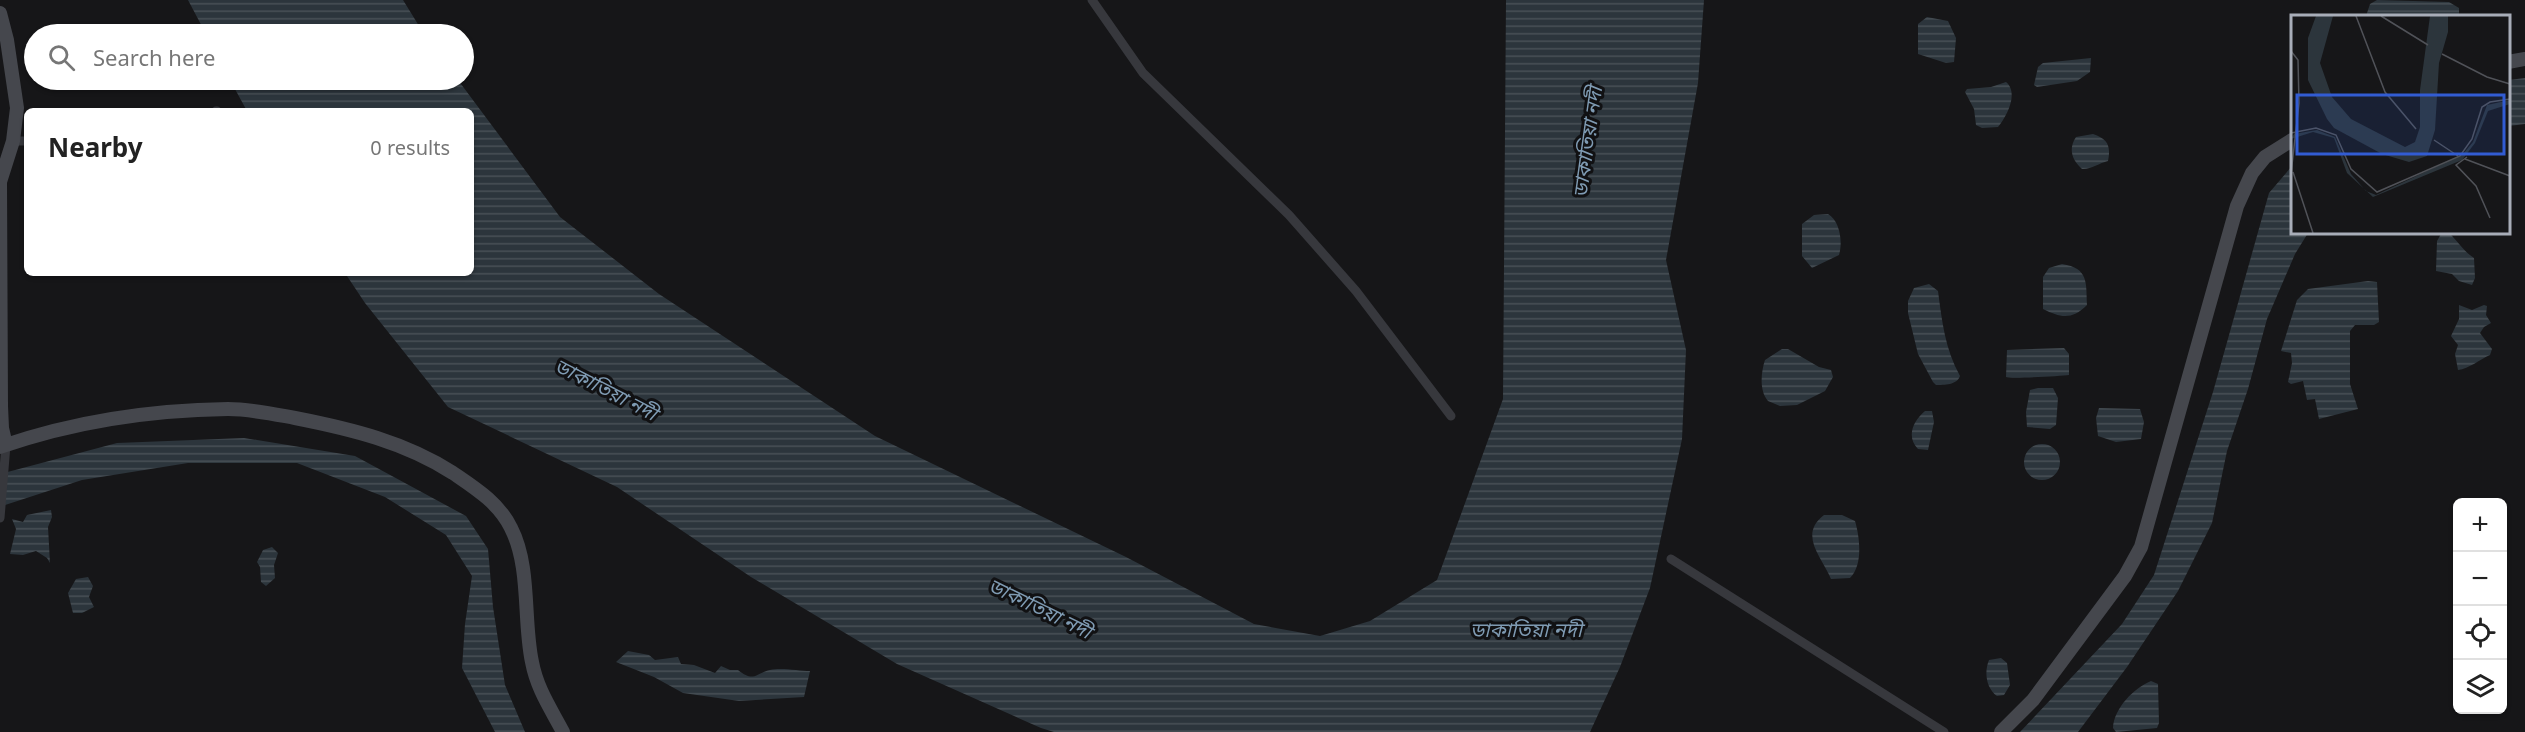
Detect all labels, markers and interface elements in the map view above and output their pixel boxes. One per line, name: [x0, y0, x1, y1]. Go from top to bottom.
inset map: [2291, 15, 2510, 234]
search box: [24, 24, 474, 90]
icon: search: [45, 41, 78, 74]
text: Search here: [93, 42, 215, 72]
water label: ডাকাতিয়া নদী: [1566, 81, 1609, 199]
text: Nearby: [48, 129, 143, 165]
text: 0 results: [370, 134, 450, 161]
water label: ডাকাতিয়া নদী: [550, 352, 665, 428]
map controls: [2453, 498, 2507, 714]
button: +: [2453, 498, 2507, 552]
button: −: [2453, 552, 2507, 606]
water label: ডাকাতিয়া নদী: [984, 571, 1100, 646]
button: locate: [2453, 606, 2507, 660]
water label: ডাকাতিয়া নদী: [1470, 616, 1586, 643]
button: layers: [2453, 660, 2507, 714]

